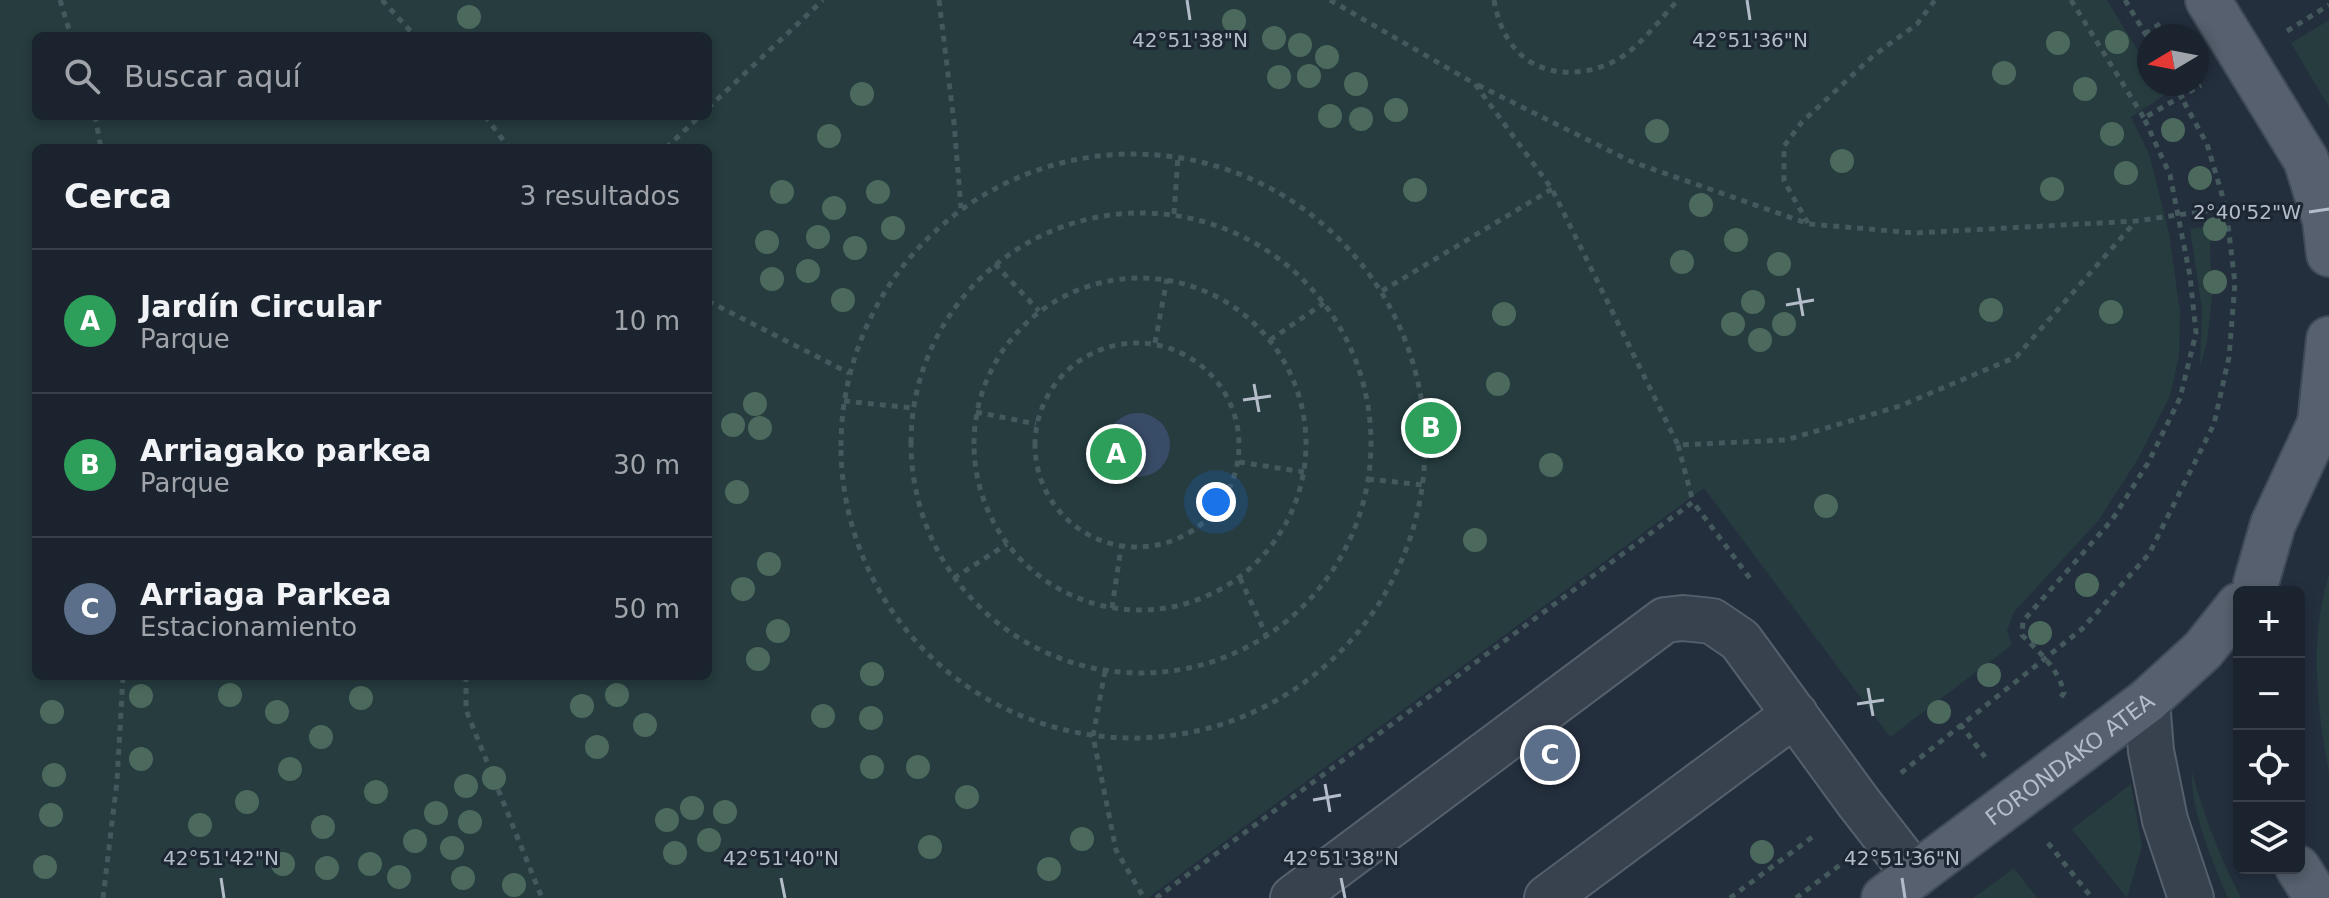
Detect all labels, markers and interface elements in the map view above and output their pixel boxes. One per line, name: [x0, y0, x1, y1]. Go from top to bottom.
north arrow: [2137, 24, 2209, 96]
text: 42°51'38"N: [1132, 28, 1248, 52]
text: 42°51'36"N: [1692, 28, 1808, 52]
search box: [32, 32, 712, 120]
icon: search: [60, 54, 104, 98]
text: Buscar aquí: [124, 59, 301, 94]
text: Cerca: [64, 176, 172, 216]
text: 3 resultados: [520, 181, 680, 211]
text: 2°40'52"W: [2193, 200, 2301, 224]
text: Jardín Circular: [140, 289, 381, 324]
text: A: [80, 306, 100, 336]
text: 10 m: [613, 306, 680, 336]
text: Parque: [140, 324, 230, 354]
pin: B: [1405, 398, 1457, 458]
pin: A: [1090, 424, 1142, 484]
text: Arriagako parkea: [140, 433, 432, 468]
text: B: [80, 450, 100, 480]
text: 30 m: [613, 450, 680, 480]
text: Parque: [140, 468, 230, 498]
your location: [1196, 482, 1236, 522]
text: Arriaga Parkea: [140, 577, 391, 612]
map controls: [2233, 586, 2305, 874]
button: +: [2233, 586, 2305, 658]
text: C: [80, 594, 100, 624]
text: 50 m: [613, 594, 680, 624]
text: Estacionamiento: [140, 612, 357, 642]
button: −: [2233, 658, 2305, 730]
street label: FORONDAKO ATEA: [1981, 688, 2159, 830]
pin: C: [1524, 725, 1576, 785]
button: locate: [2233, 730, 2305, 802]
button: layers: [2233, 802, 2305, 874]
text: 42°51'42"N: [163, 846, 279, 870]
text: 42°51'40"N: [723, 846, 839, 870]
text: 42°51'38"N: [1283, 846, 1399, 870]
text: 42°51'36"N: [1844, 846, 1960, 870]

